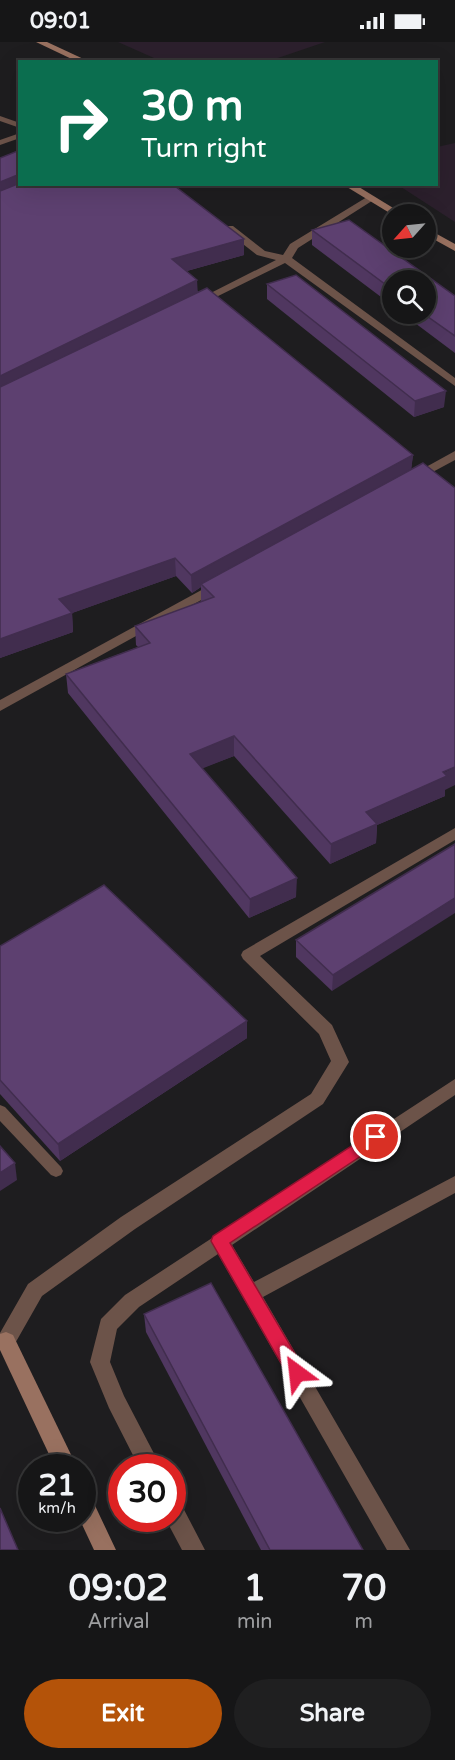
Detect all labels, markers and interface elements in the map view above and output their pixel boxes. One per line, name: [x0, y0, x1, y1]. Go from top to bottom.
text: 09:01: [30, 8, 91, 34]
text: 30 m: [141, 81, 243, 132]
icon: right: [42, 84, 120, 162]
text: Turn right: [141, 132, 267, 165]
north arrow: [382, 204, 436, 258]
map controls: [382, 204, 436, 324]
button: search: [382, 270, 436, 324]
pin: [350, 1111, 401, 1162]
icon: arrive: [359, 1120, 392, 1153]
position arrow: [265, 1341, 329, 1405]
speed limit sign: 30: [108, 1454, 186, 1532]
text: 21: [38, 1467, 76, 1504]
text: km/h: [38, 1499, 76, 1517]
text: 09:02: [69, 1567, 168, 1610]
text: 1: [243, 1567, 266, 1610]
text: 70: [341, 1567, 386, 1610]
text: Arrival: [88, 1610, 149, 1634]
text: min: [237, 1610, 273, 1634]
text: m: [355, 1610, 373, 1634]
button: Exit: [24, 1679, 222, 1748]
button: Share: [234, 1679, 431, 1748]

